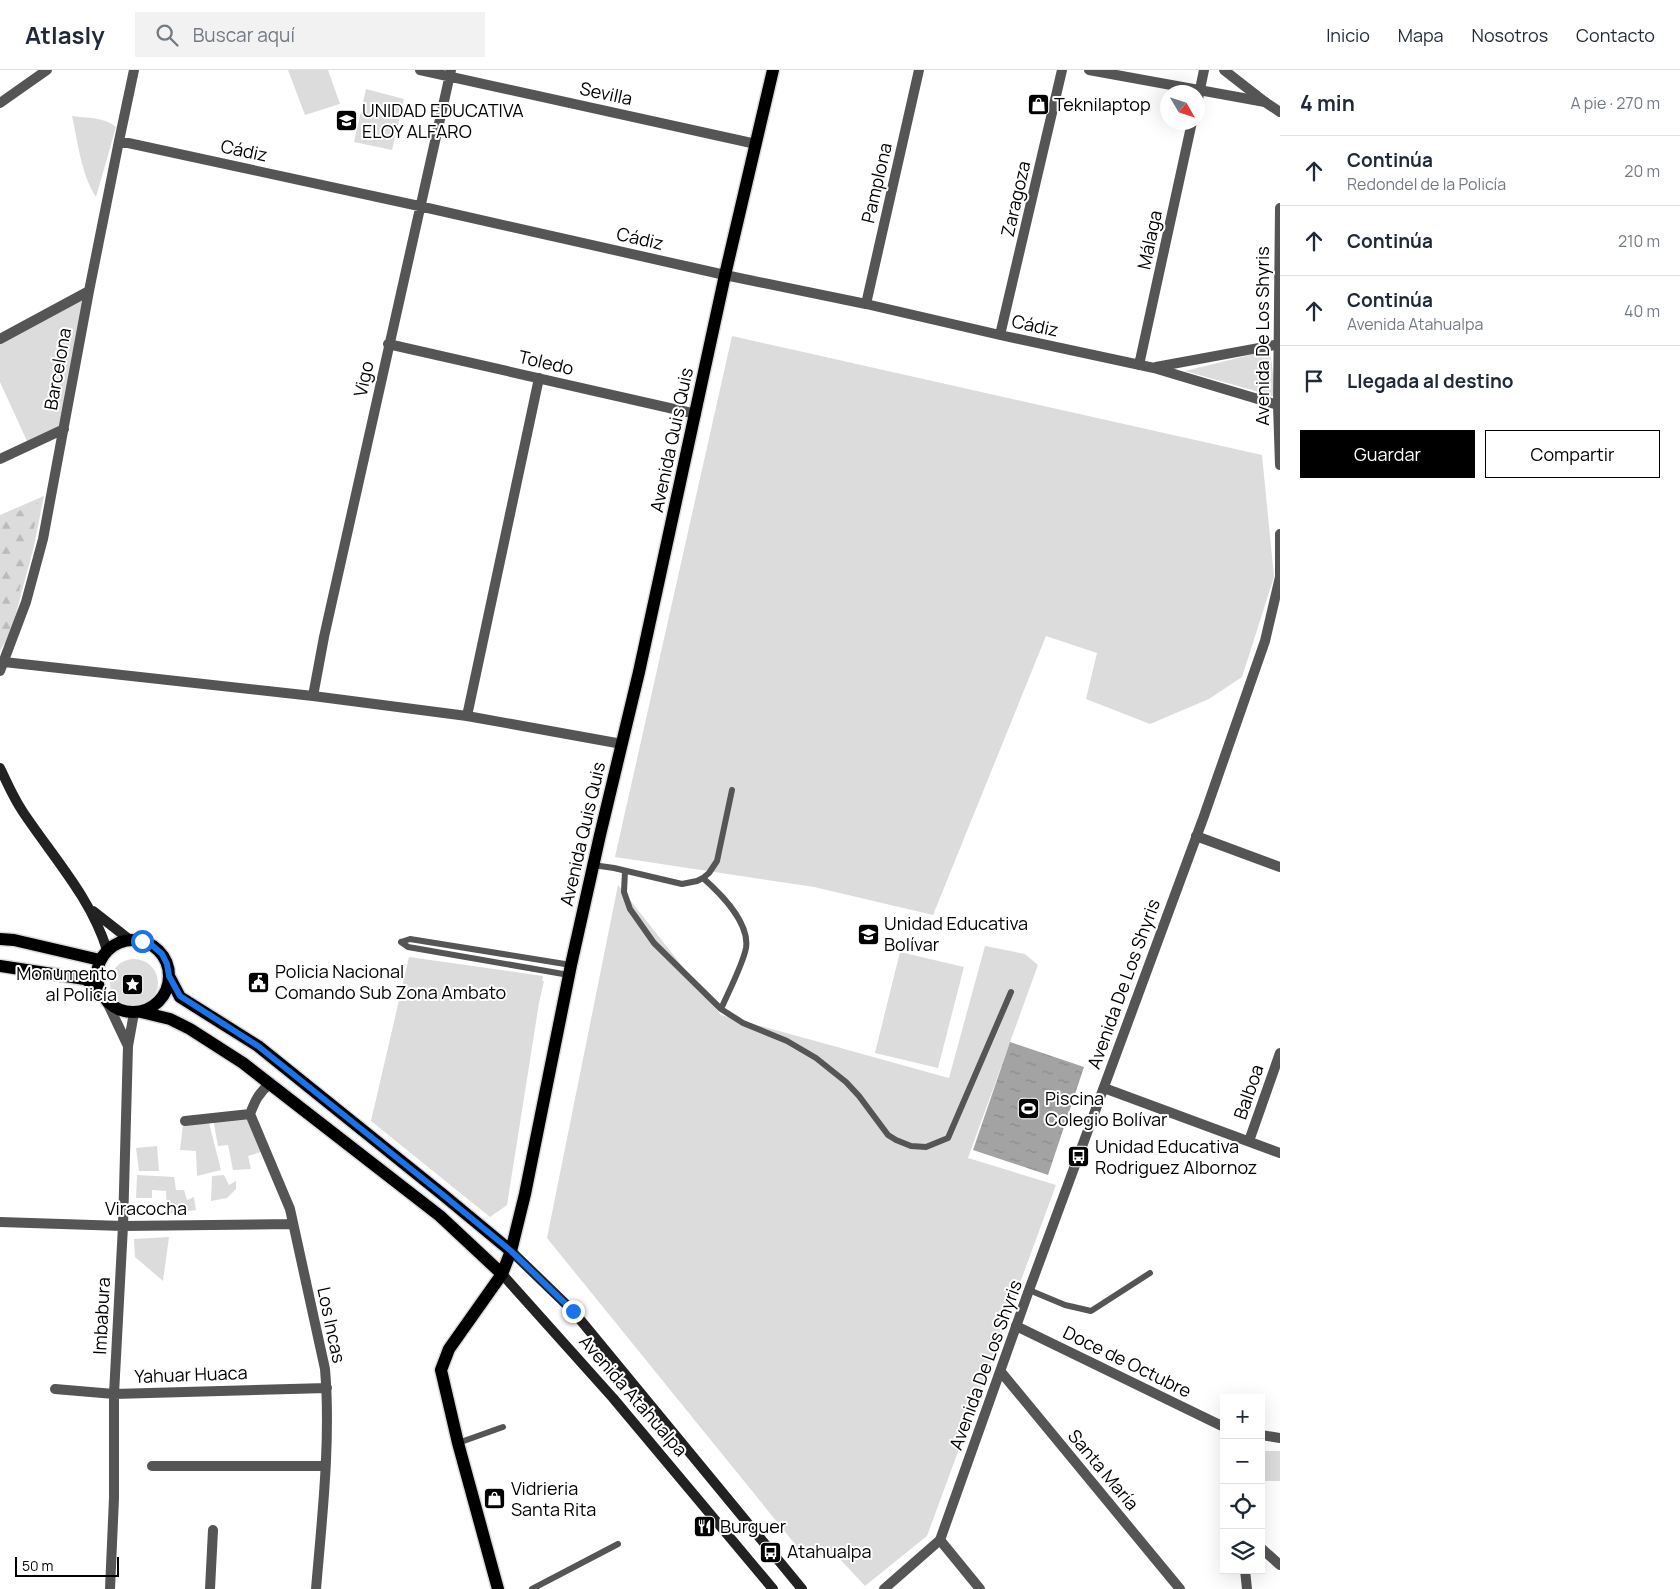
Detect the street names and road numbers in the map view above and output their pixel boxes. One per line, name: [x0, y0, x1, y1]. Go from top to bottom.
street label: Sevilla: [578, 76, 635, 110]
street label: Cádiz: [219, 133, 270, 167]
street label: Pamplona: [855, 140, 897, 225]
street label: Zaragoza: [995, 159, 1035, 239]
street label: Málaga: [1131, 208, 1167, 272]
street label: Cádiz: [614, 221, 666, 255]
street label: Avenida De Los Shyris: [1250, 246, 1274, 426]
street label: Cádiz: [1010, 308, 1061, 342]
street label: Barcelona: [38, 326, 76, 412]
street label: Toledo: [516, 344, 576, 380]
street label: Vigo: [348, 359, 379, 399]
street label: Avenida Quis Quis: [644, 365, 698, 514]
street label: Avenida Quis Quis: [554, 759, 610, 908]
street label: Avenida De Los Shyris: [1081, 895, 1165, 1072]
street label: Balboa: [1228, 1061, 1269, 1122]
street label: Viracocha: [105, 1196, 187, 1220]
street label: Avenida De Los Shyris: [943, 1276, 1027, 1453]
street label: Imbabura: [87, 1277, 115, 1355]
street label: Los Incas: [312, 1285, 352, 1365]
street label: Doce de Octubre: [1059, 1320, 1195, 1403]
street label: Avenida Atahualpa: [574, 1330, 693, 1461]
street label: Yahuar Huaca: [134, 1360, 248, 1388]
street label: Santa María: [1063, 1424, 1145, 1515]

